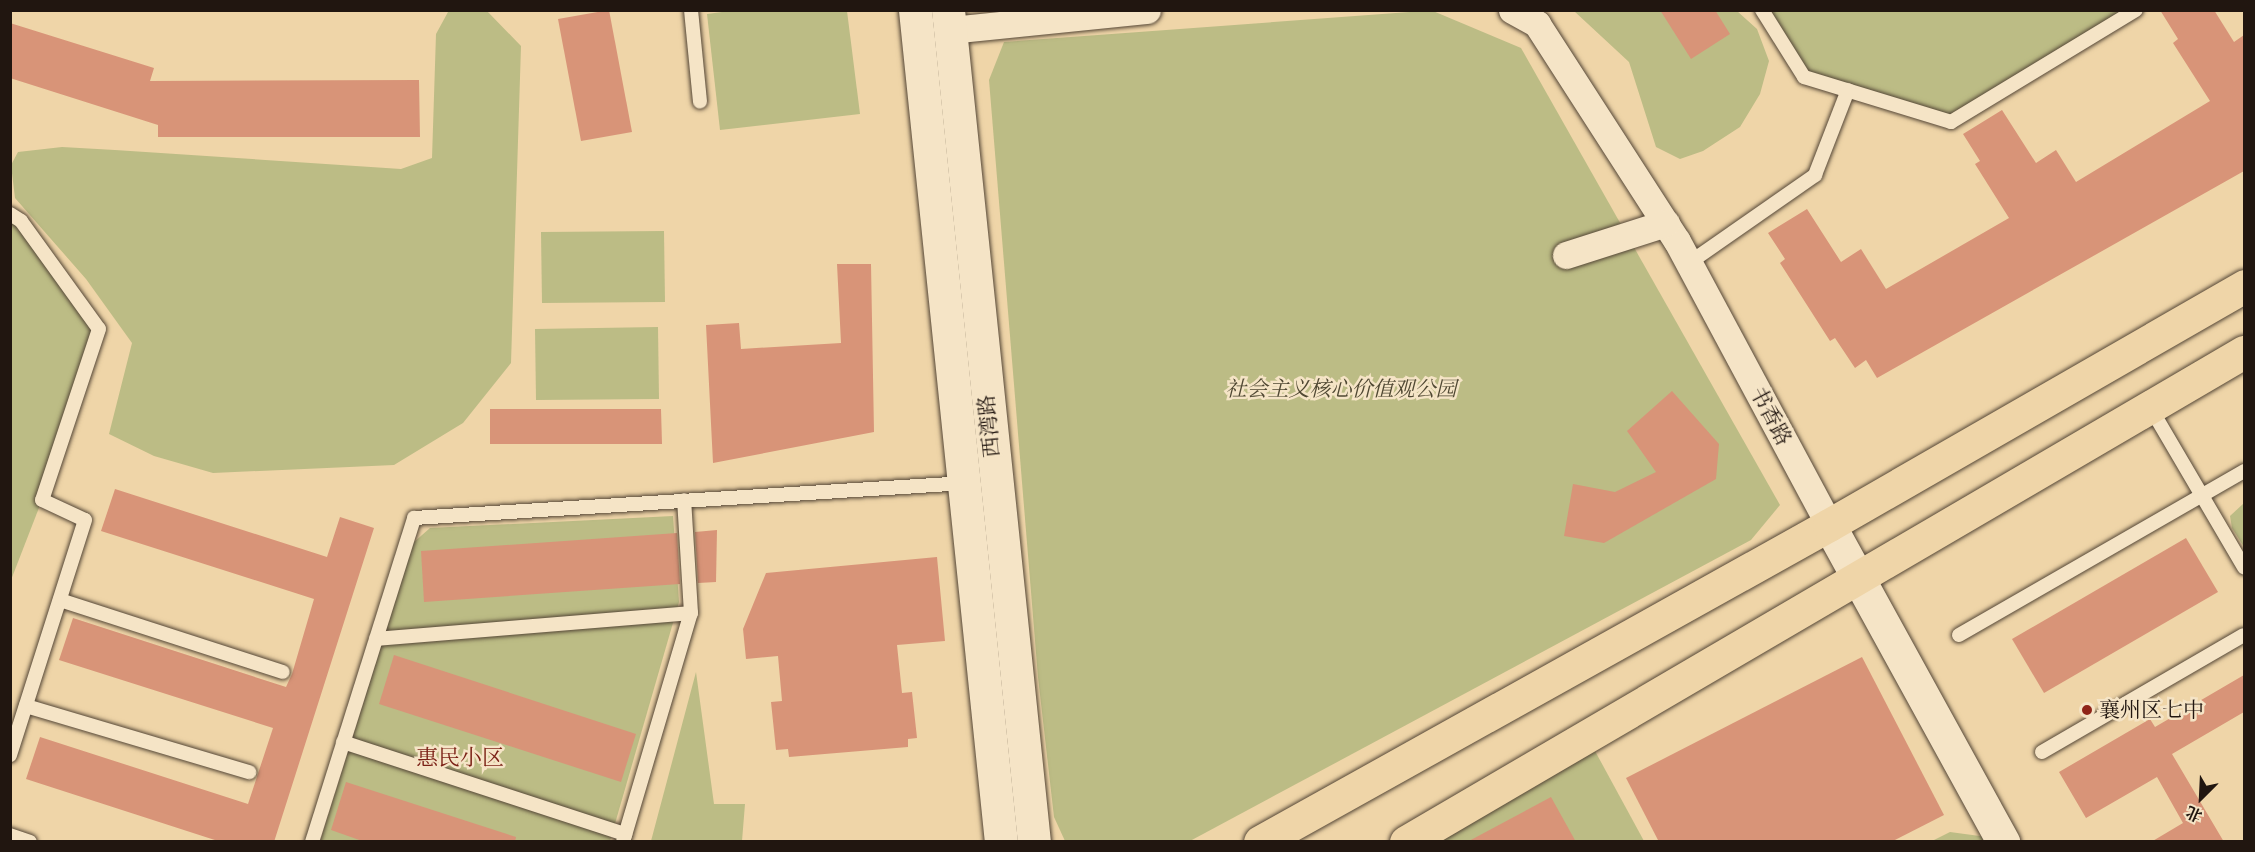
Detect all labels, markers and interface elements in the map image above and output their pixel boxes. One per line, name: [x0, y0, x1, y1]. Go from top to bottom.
park label: 社会主义核心价值观公园: [1226, 376, 1456, 402]
street label: 书香路: [1745, 382, 1797, 450]
street label: 西湾路: [973, 393, 1005, 459]
place label: 襄州区七中: [2099, 697, 2204, 723]
marker: 襄州区七中: [2080, 703, 2094, 717]
district label: 惠民小区: [416, 745, 504, 771]
north arrow: [2171, 768, 2231, 828]
text: 北: [2181, 800, 2206, 829]

